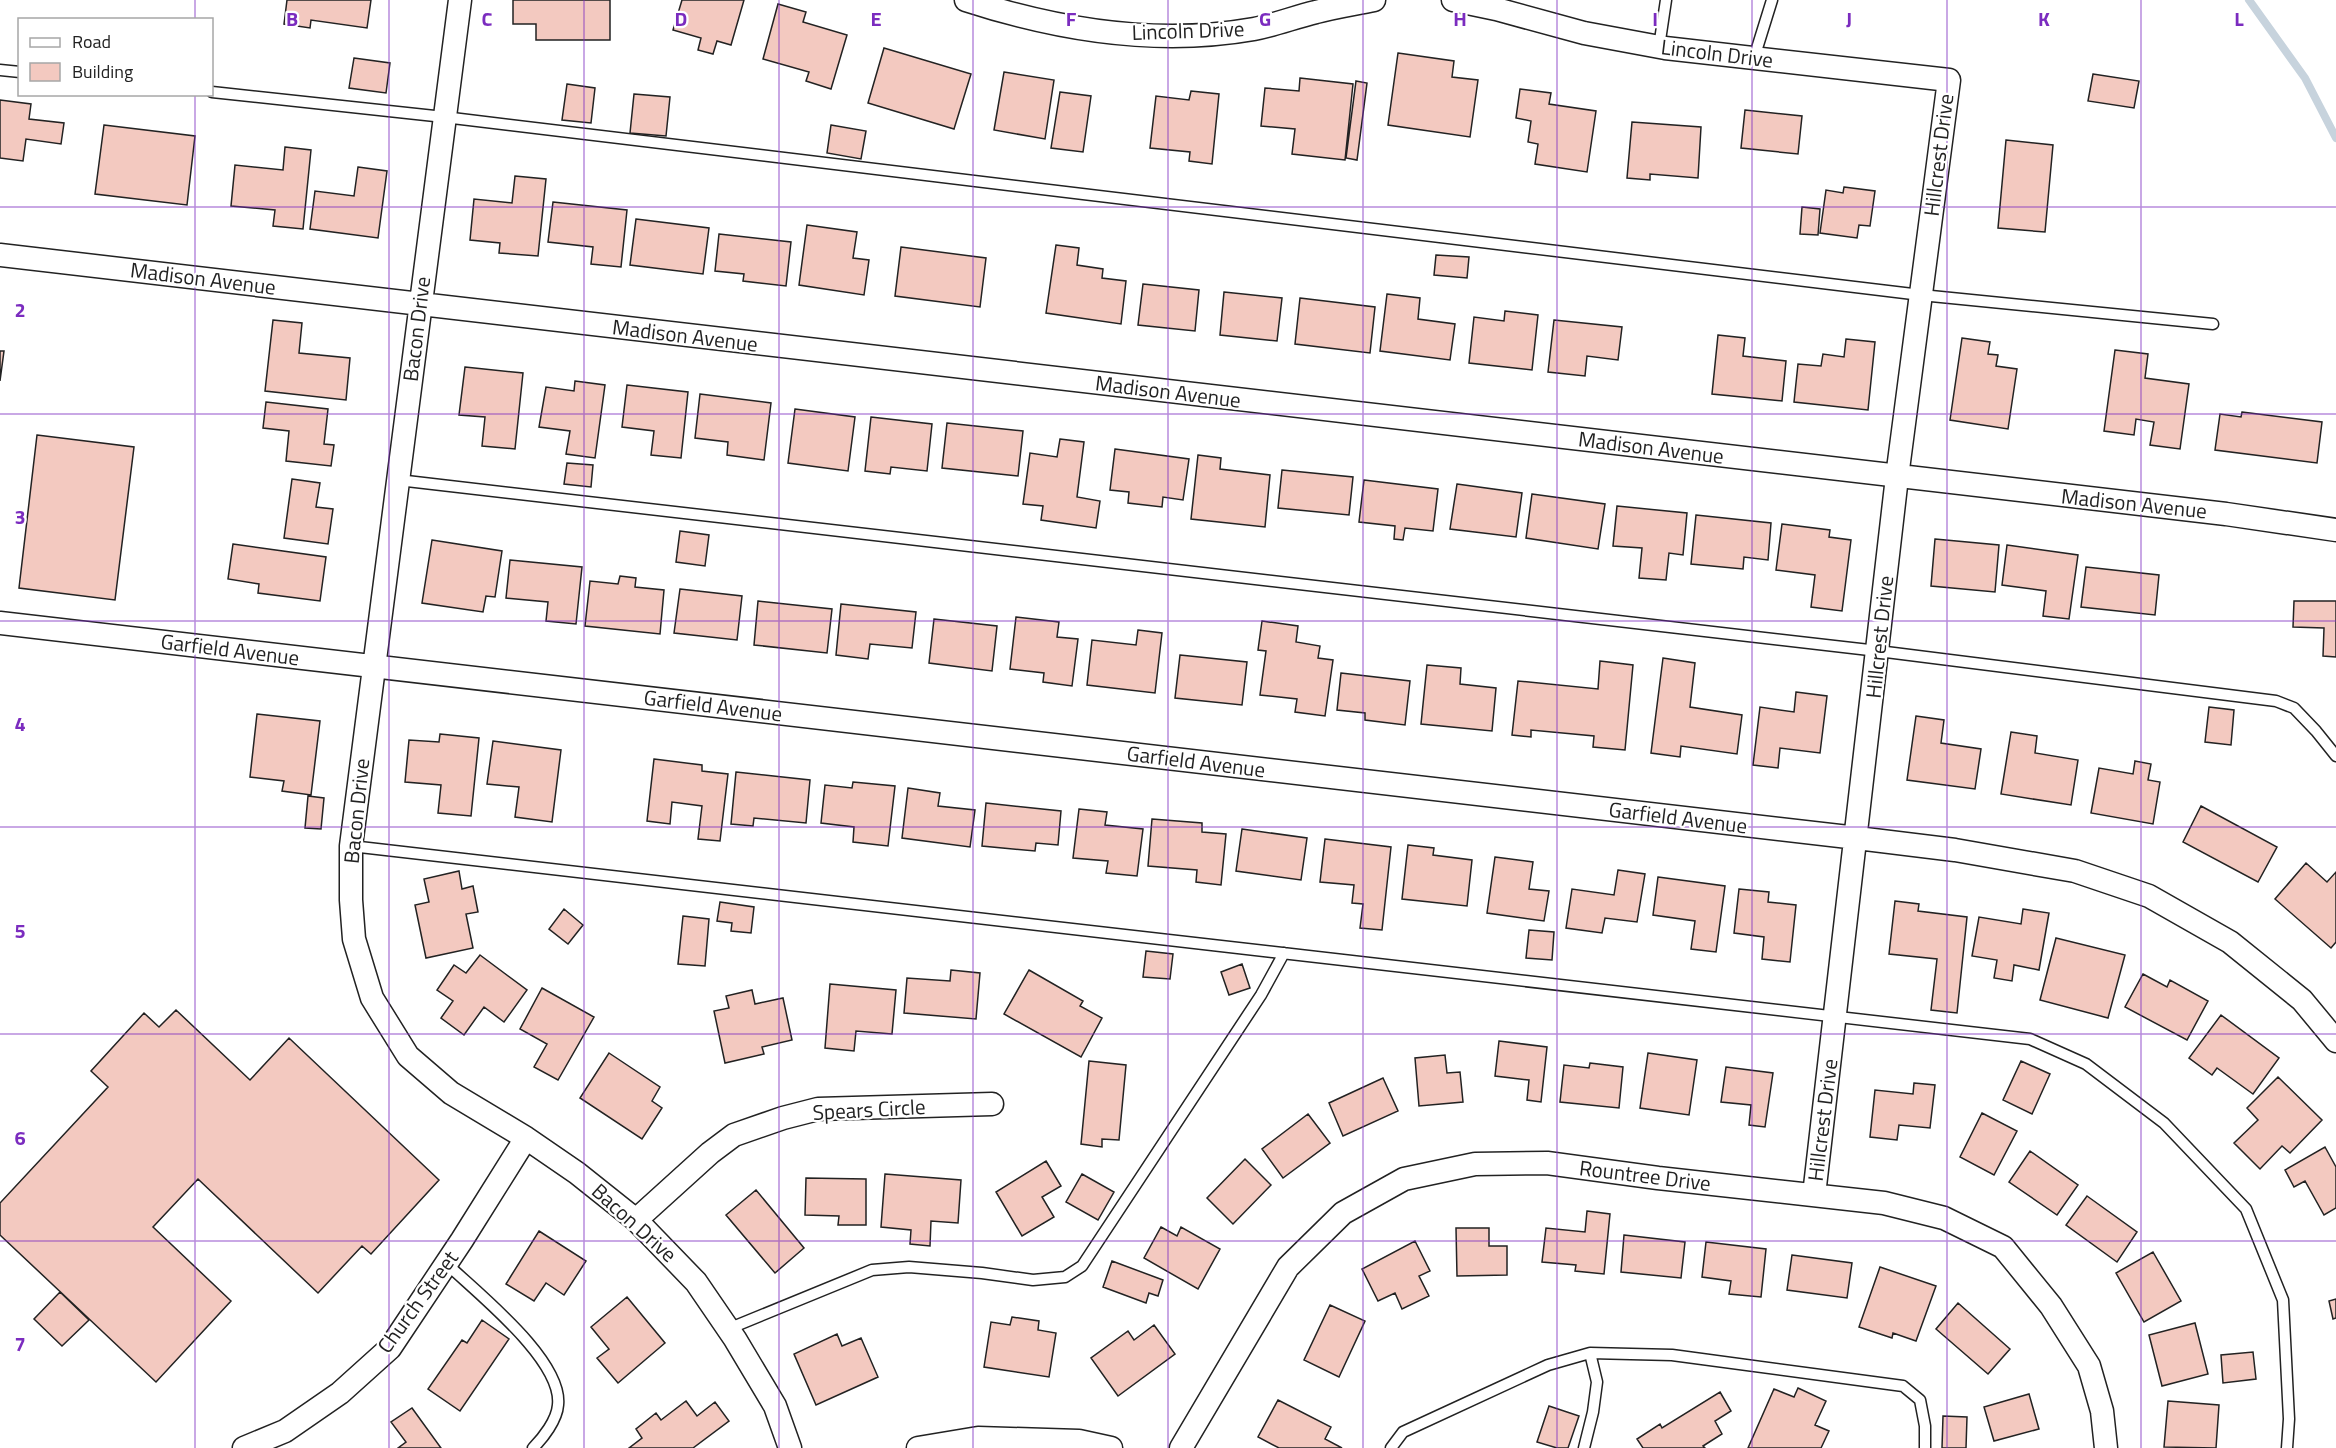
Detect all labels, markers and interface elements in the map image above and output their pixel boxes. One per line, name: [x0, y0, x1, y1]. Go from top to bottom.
text: B: [286, 3, 298, 34]
text: C: [482, 3, 493, 34]
text: D: [675, 3, 687, 34]
text: E: [870, 3, 882, 34]
text: F: [1066, 3, 1077, 34]
text: G: [1259, 3, 1271, 34]
text: H: [1453, 3, 1467, 34]
text: I: [1652, 3, 1658, 34]
text: J: [1846, 3, 1852, 34]
text: K: [2038, 3, 2050, 34]
text: L: [2234, 3, 2244, 34]
street label: Lincoln Drive: [1131, 12, 1245, 48]
legend: [18, 18, 213, 96]
text: Road: [72, 28, 111, 55]
street label: Lincoln Drive: [1659, 30, 1775, 76]
text: Building: [72, 58, 133, 85]
street label: Hillcrest Drive: [1915, 92, 1961, 218]
street label: Madison Avenue: [129, 253, 278, 303]
street label: Bacon Drive: [394, 275, 438, 383]
text: 2: [14, 294, 26, 325]
street label: Madison Avenue: [611, 310, 760, 360]
street label: Madison Avenue: [1094, 366, 1243, 416]
street label: Madison Avenue: [1577, 422, 1726, 472]
street label: Madison Avenue: [2060, 479, 2209, 527]
text: 3: [14, 501, 26, 532]
street label: Hillcrest Drive: [1857, 574, 1901, 700]
street label: Garfield Avenue: [159, 625, 301, 673]
street label: Garfield Avenue: [642, 681, 784, 729]
text: 4: [14, 708, 26, 739]
street label: Garfield Avenue: [1125, 737, 1267, 785]
street label: Bacon Drive: [335, 757, 377, 865]
street label: Garfield Avenue: [1607, 793, 1749, 841]
text: 5: [14, 915, 26, 946]
street label: Hillcrest Drive: [1799, 1057, 1845, 1183]
street label: Spears Circle: [812, 1090, 926, 1128]
text: 6: [14, 1122, 26, 1153]
street label: Rountree Drive: [1577, 1151, 1713, 1199]
street label: Bacon Drive: [585, 1175, 685, 1269]
street label: Church Street: [369, 1243, 466, 1359]
text: 7: [14, 1328, 26, 1359]

